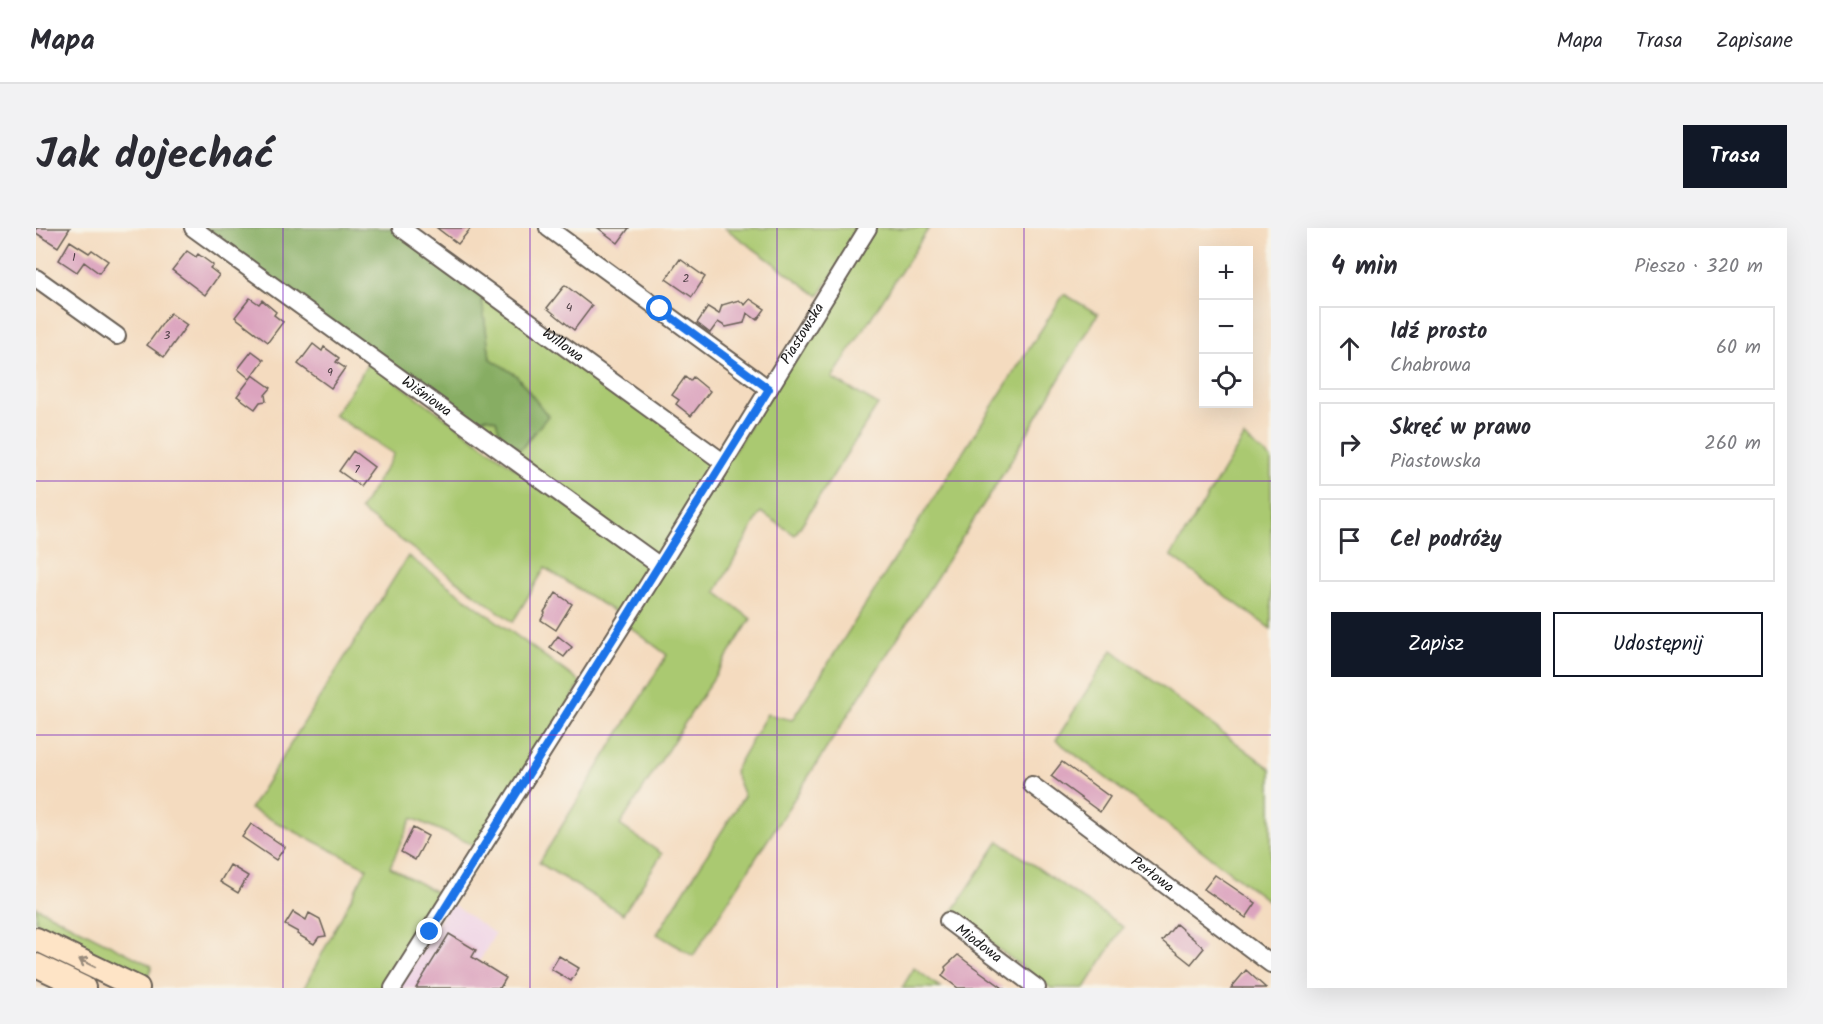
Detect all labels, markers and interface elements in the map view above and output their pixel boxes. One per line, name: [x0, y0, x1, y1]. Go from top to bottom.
text: Mapa: [30, 19, 95, 64]
text: Mapa: [1557, 25, 1603, 58]
text: Trasa: [1636, 25, 1683, 58]
text: Zapisane: [1716, 25, 1793, 58]
text: Jak dojechać: [36, 123, 274, 190]
button: Trasa: [1683, 125, 1787, 188]
map controls: [1199, 246, 1253, 408]
button: +: [1199, 246, 1253, 300]
text: 4 min: [1331, 246, 1398, 288]
house number: 1: [72, 248, 76, 267]
text: Pieszo · 320 m: [1634, 251, 1763, 283]
house number: 2: [683, 269, 690, 288]
route start: [646, 295, 672, 321]
house number: 4: [566, 298, 573, 317]
street label: Piastowska: [775, 298, 831, 369]
button: −: [1199, 300, 1253, 354]
text: Idź prosto: [1390, 315, 1487, 350]
street label: Willowa: [537, 322, 589, 369]
house number: 3: [164, 326, 171, 345]
icon: ahead: [1333, 332, 1366, 365]
text: 60 m: [1716, 332, 1761, 364]
text: Chabrowa: [1390, 350, 1471, 382]
button: locate: [1199, 354, 1253, 408]
house number: 9: [327, 363, 333, 382]
street label: Wiśniowa: [396, 370, 457, 423]
text: Skręć w prawo: [1390, 411, 1531, 446]
icon: right: [1333, 428, 1366, 461]
text: 260 m: [1704, 428, 1761, 460]
text: Piastowska: [1390, 446, 1481, 478]
house number: 7: [354, 460, 360, 479]
text: Cel podróży: [1390, 523, 1502, 558]
icon: arrive: [1333, 524, 1366, 557]
button: Zapisz: [1331, 612, 1541, 677]
button: Udostępnij: [1553, 612, 1763, 677]
street label: Perłowa: [1125, 851, 1179, 899]
route end: [416, 918, 442, 944]
street label: Miodowa: [950, 918, 1007, 970]
one-way arrow: [79, 957, 97, 969]

